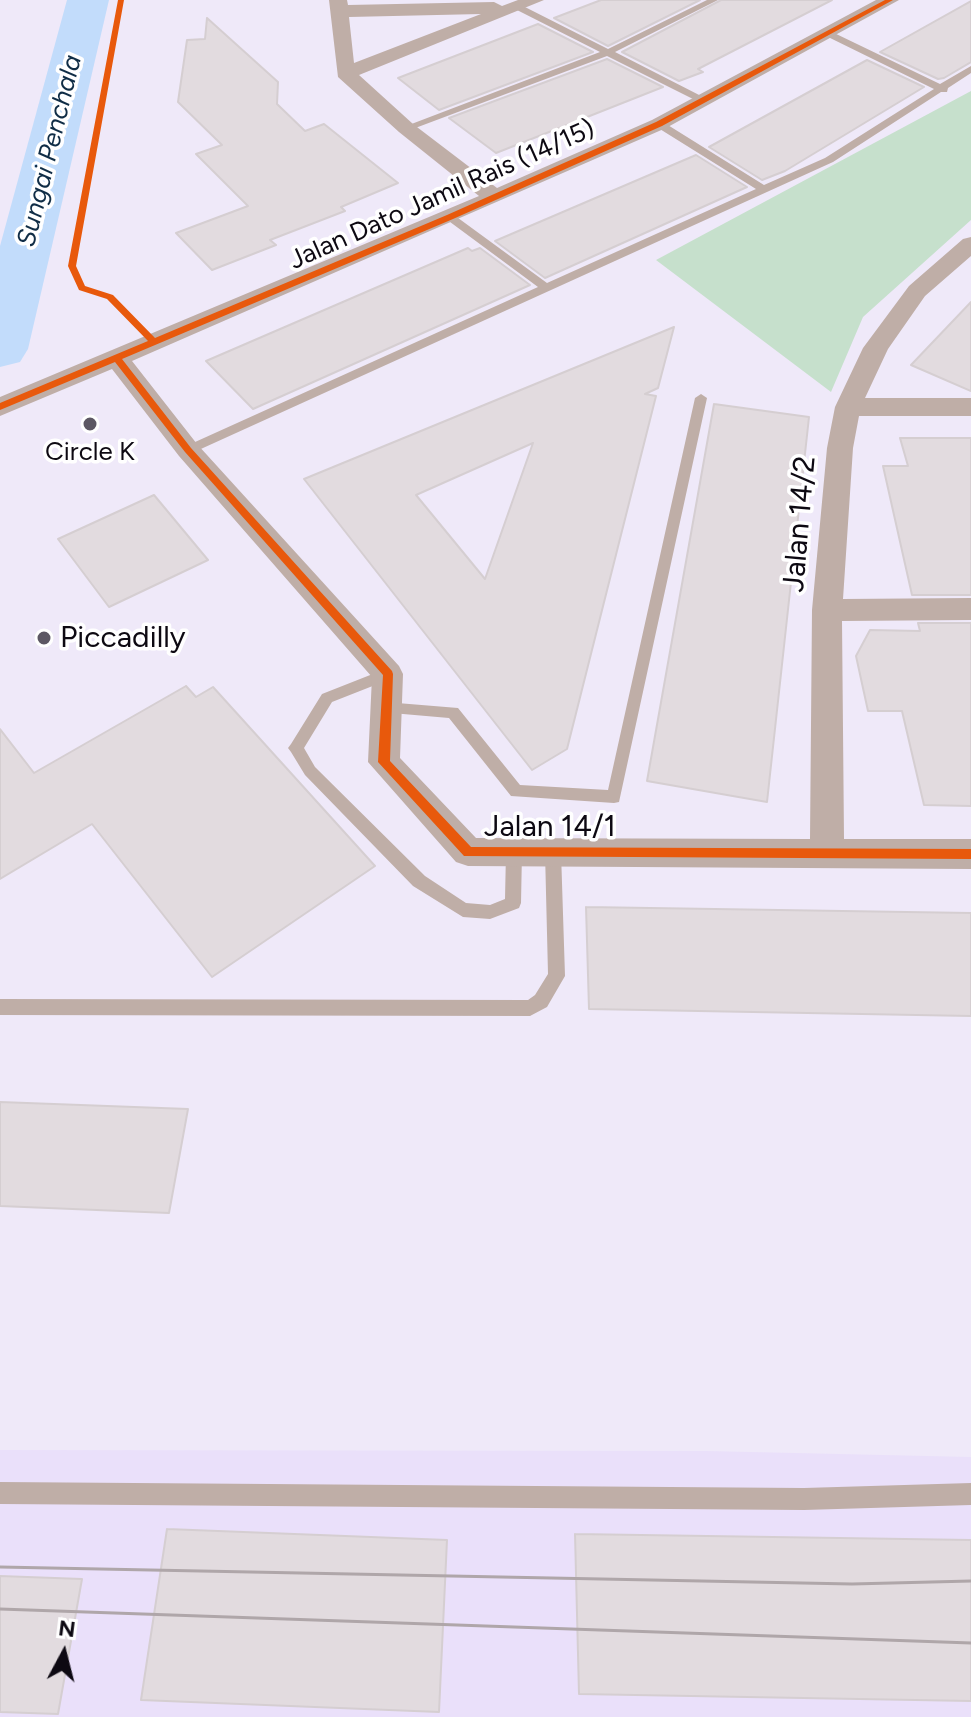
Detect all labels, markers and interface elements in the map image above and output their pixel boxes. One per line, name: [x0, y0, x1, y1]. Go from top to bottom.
water label: Sungai Penchala: [11, 52, 89, 250]
street label: Jalan Dato Jamil Rais (14/15): [284, 113, 600, 277]
marker: Circle K: [81, 415, 99, 433]
place label: Circle K: [45, 436, 135, 468]
street label: Jalan 14/2: [776, 455, 824, 593]
place label: Piccadilly: [60, 620, 186, 656]
marker: Piccadilly: [35, 629, 53, 647]
street label: Jalan 14/1: [484, 809, 616, 845]
north arrow: [24, 1613, 104, 1693]
text: N: [57, 1614, 77, 1643]

